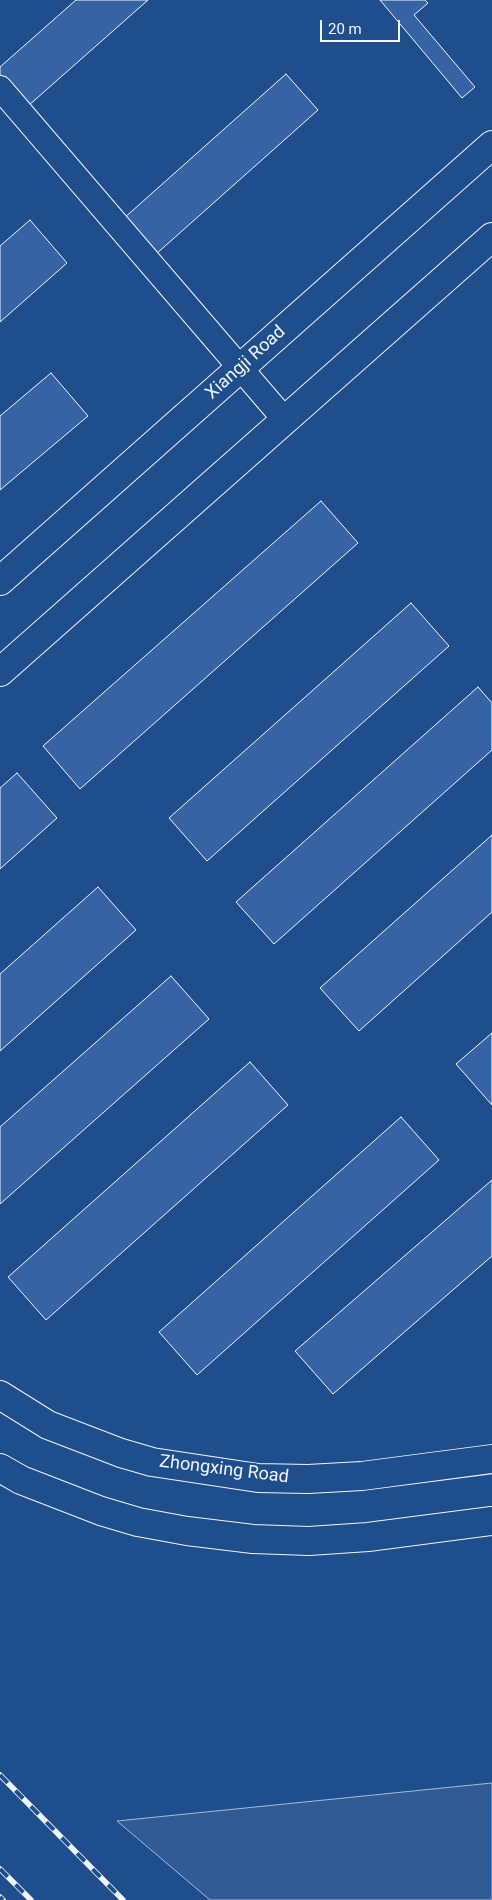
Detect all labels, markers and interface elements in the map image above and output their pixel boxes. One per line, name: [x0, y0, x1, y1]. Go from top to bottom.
scale bar: [322, 10, 402, 42]
text: 20 m: [328, 20, 362, 38]
street label: Xiangji Road: [202, 322, 290, 404]
street label: Zhongxing Road: [158, 1451, 290, 1489]

